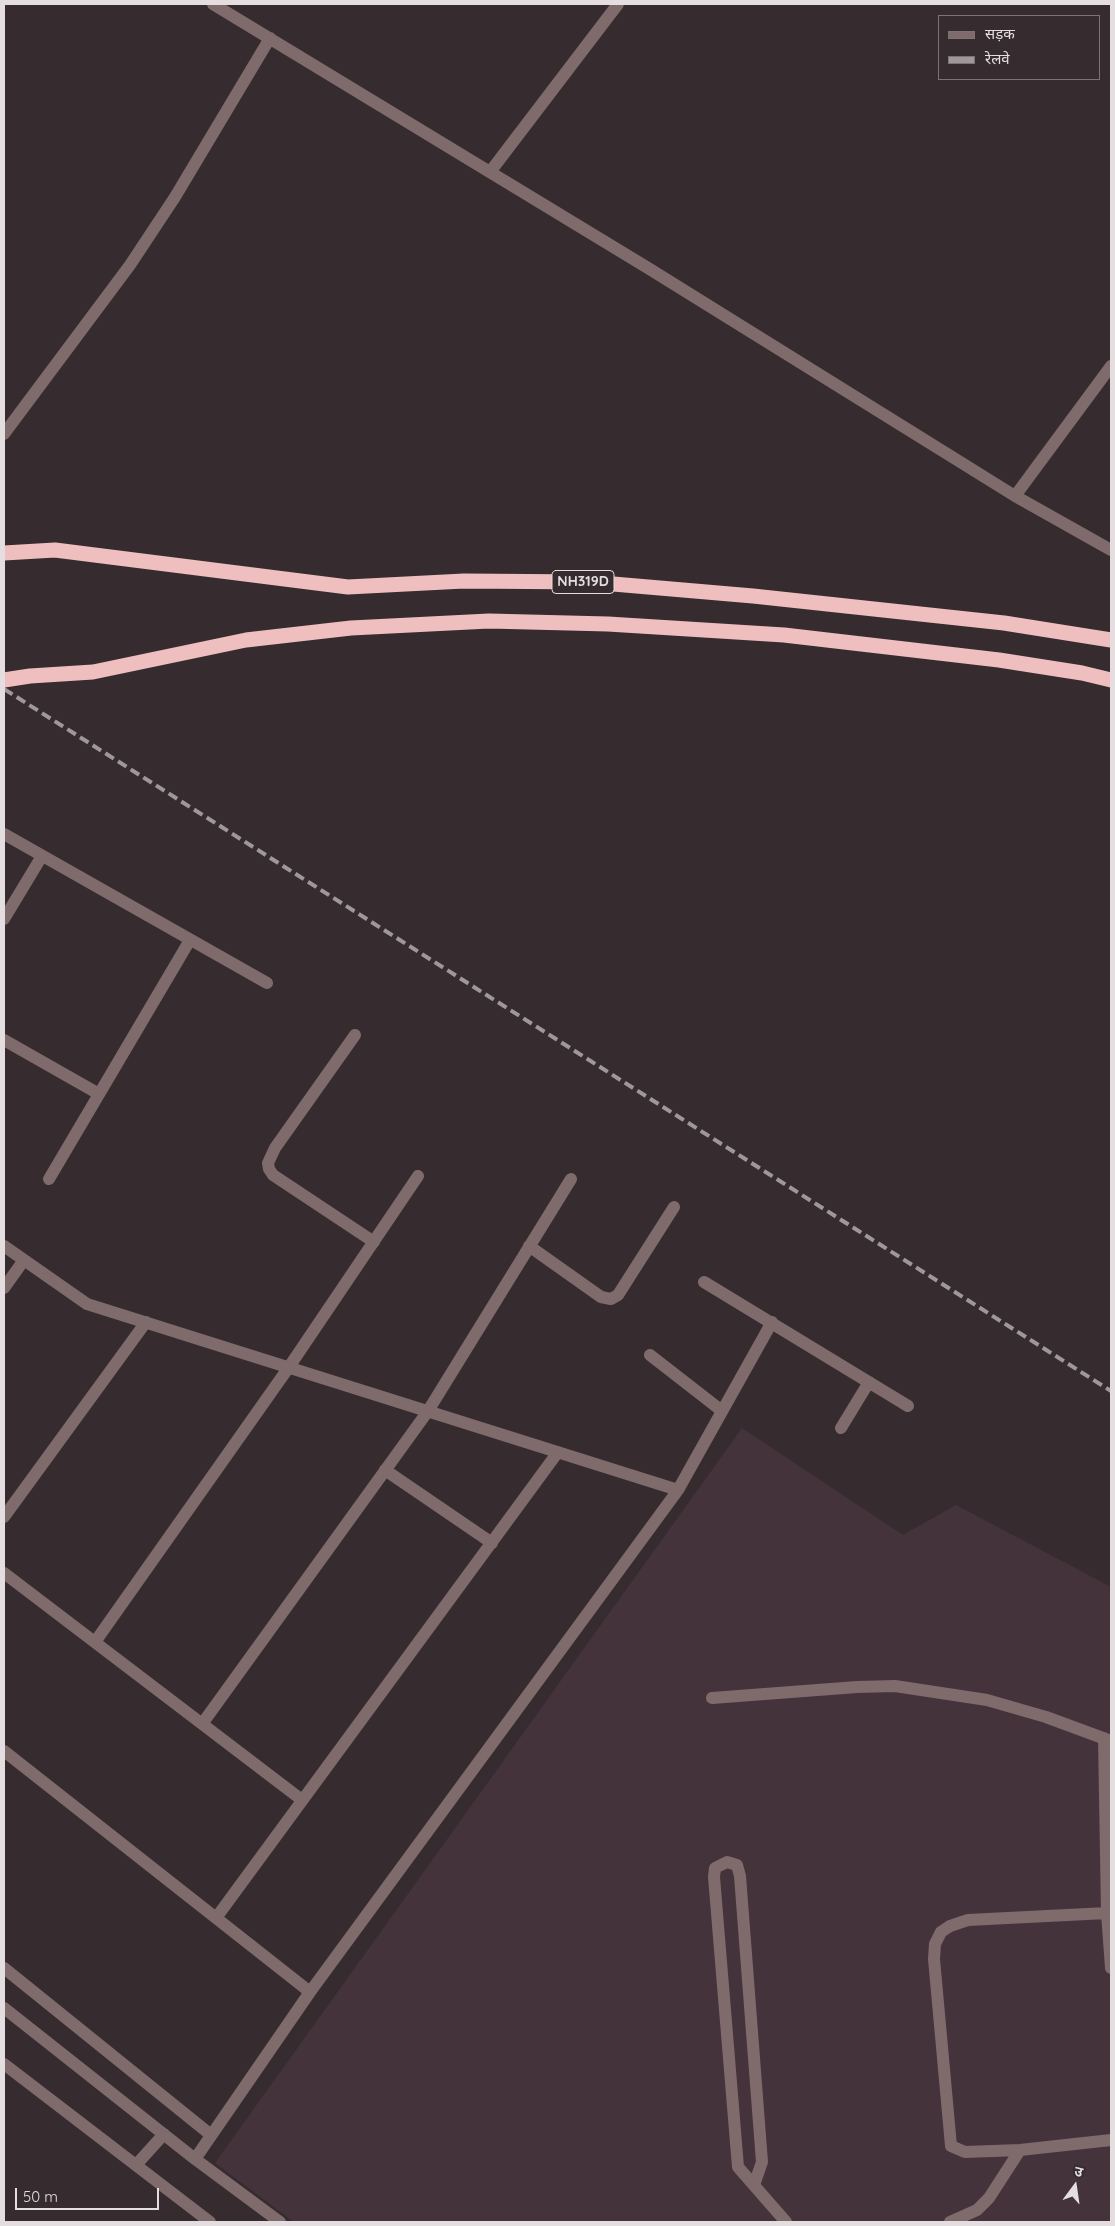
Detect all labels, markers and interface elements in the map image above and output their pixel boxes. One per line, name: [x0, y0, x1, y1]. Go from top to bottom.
legend: [938, 15, 1100, 80]
text: सड़क: [985, 24, 1015, 43]
text: रेलवे: [985, 49, 1010, 68]
road number: NH319D: [552, 570, 614, 594]
north arrow: [1050, 2161, 1100, 2211]
text: उ: [1072, 2162, 1085, 2181]
scale bar: [18, 2178, 161, 2210]
text: 50 m: [23, 2187, 58, 2206]

